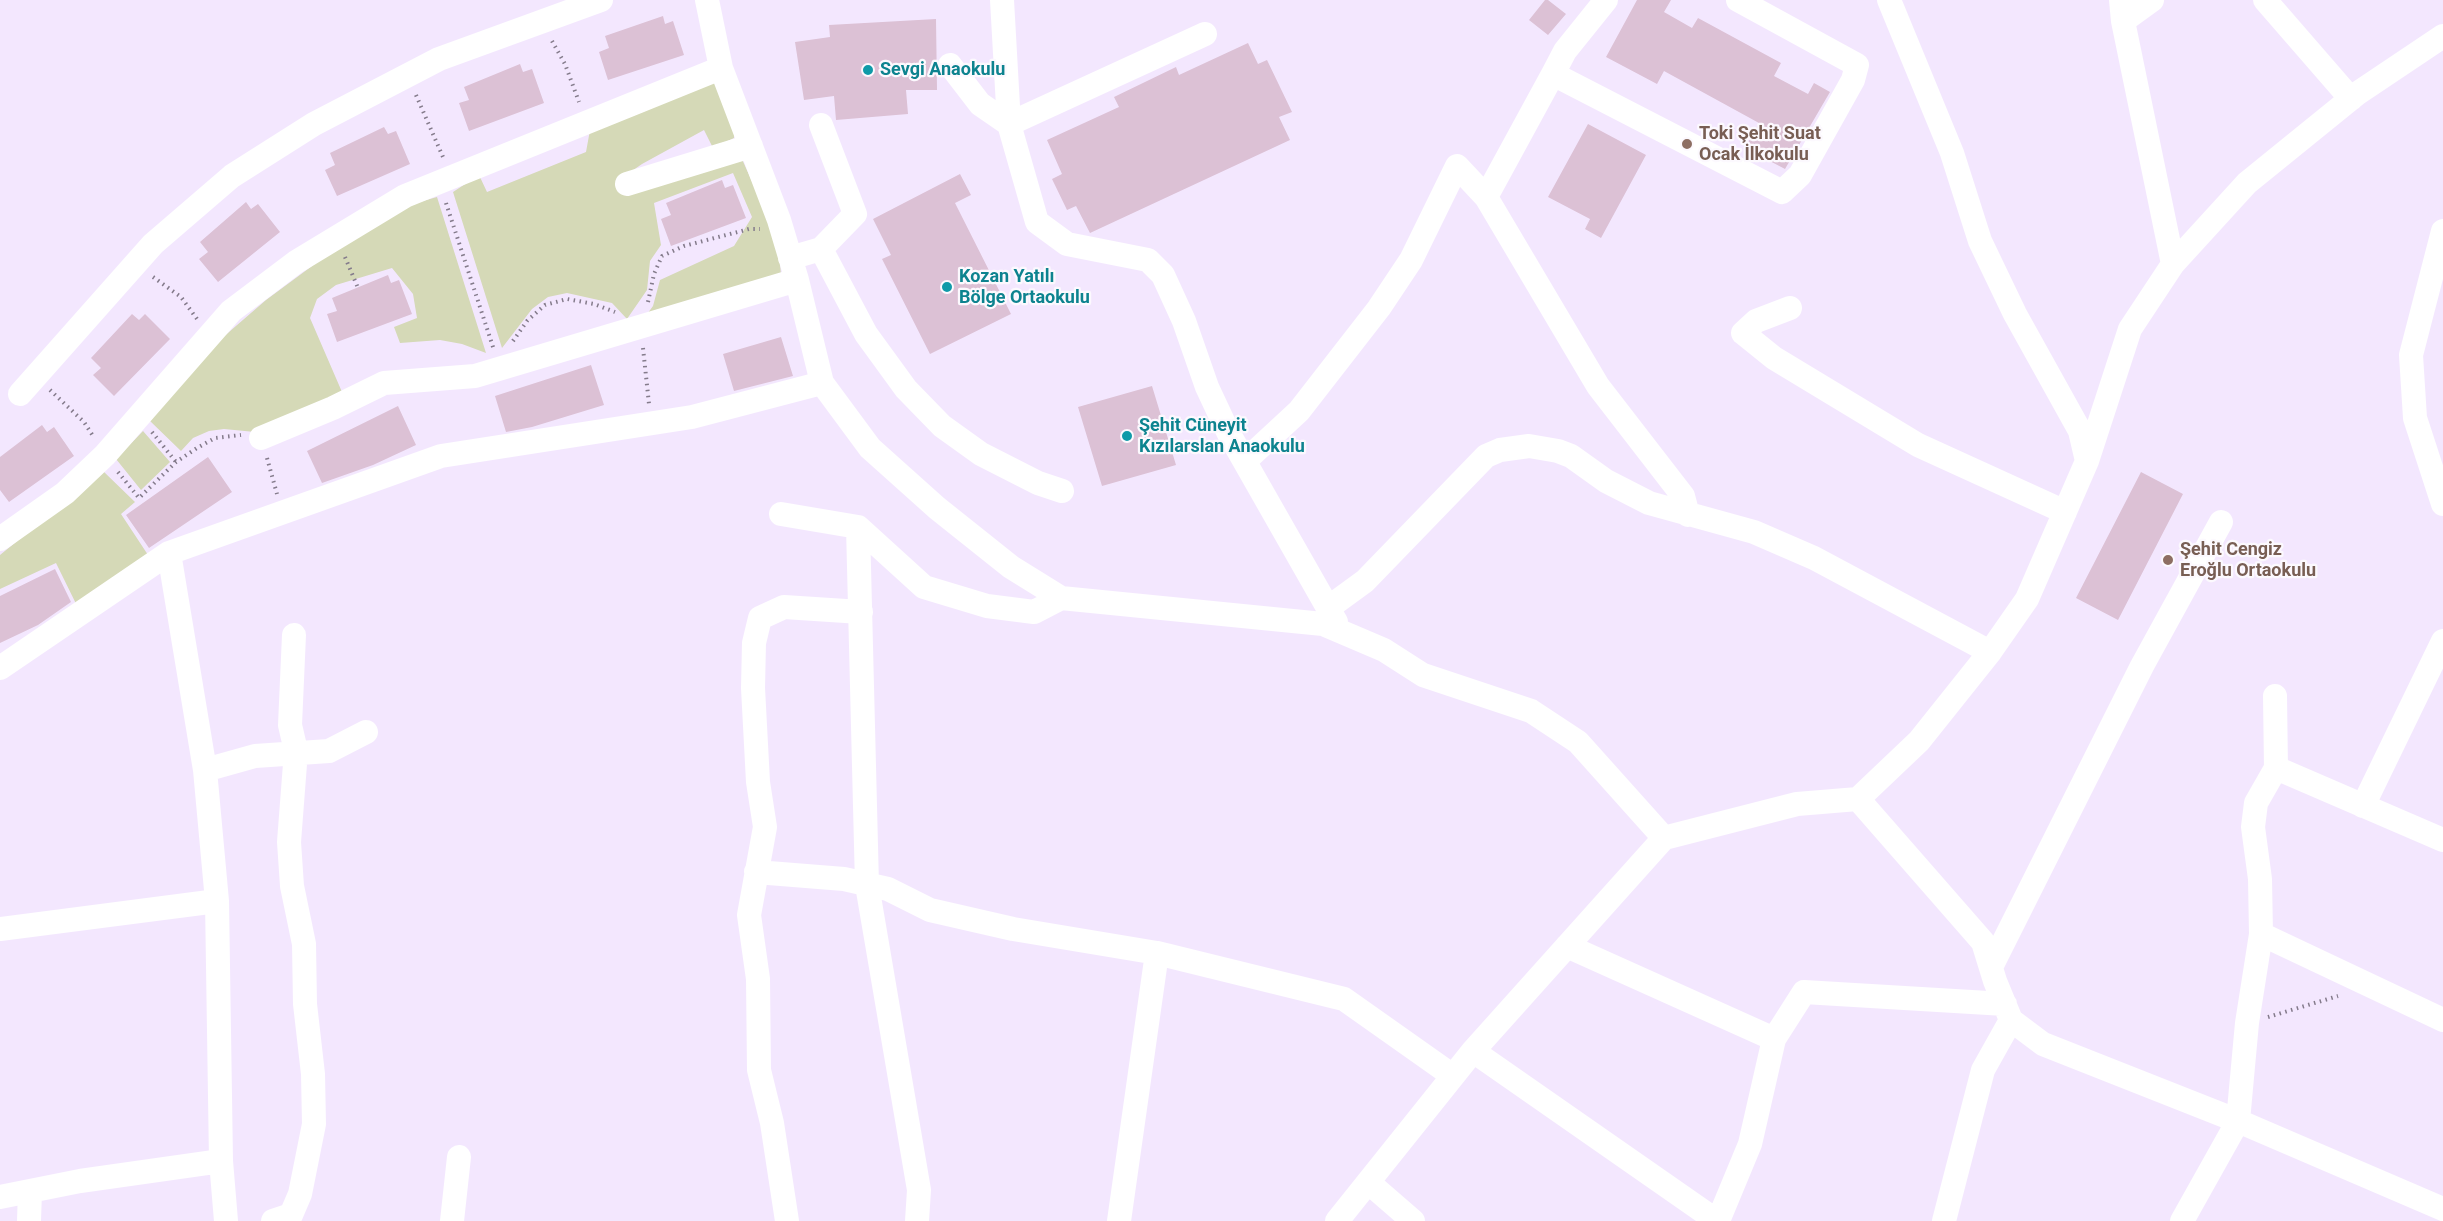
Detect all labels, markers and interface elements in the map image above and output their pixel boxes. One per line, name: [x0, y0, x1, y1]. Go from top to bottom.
place label: Sevgi Anaokulu: [880, 59, 1005, 81]
marker: Sevgi Anaokulu: [861, 63, 875, 77]
place label: Toki Şehit Suat Ocak İlkokulu: [1699, 123, 1821, 166]
marker: Toki Şehit Suat Ocak İlkokulu: [1680, 137, 1694, 151]
place label: Kozan Yatılı Bölge Ortaokulu: [959, 266, 1090, 308]
marker: Kozan Yatılı Bölge Ortaokulu: [940, 280, 954, 294]
place label: Şehit Cüneyit Kızılarslan Anaokulu: [1139, 415, 1305, 458]
marker: Şehit Cüneyit Kızılarslan Anaokulu: [1120, 429, 1134, 443]
place label: Şehit Cengiz Eroğlu Ortaokulu: [2180, 539, 2316, 582]
marker: Şehit Cengiz Eroğlu Ortaokulu: [2161, 553, 2175, 567]

